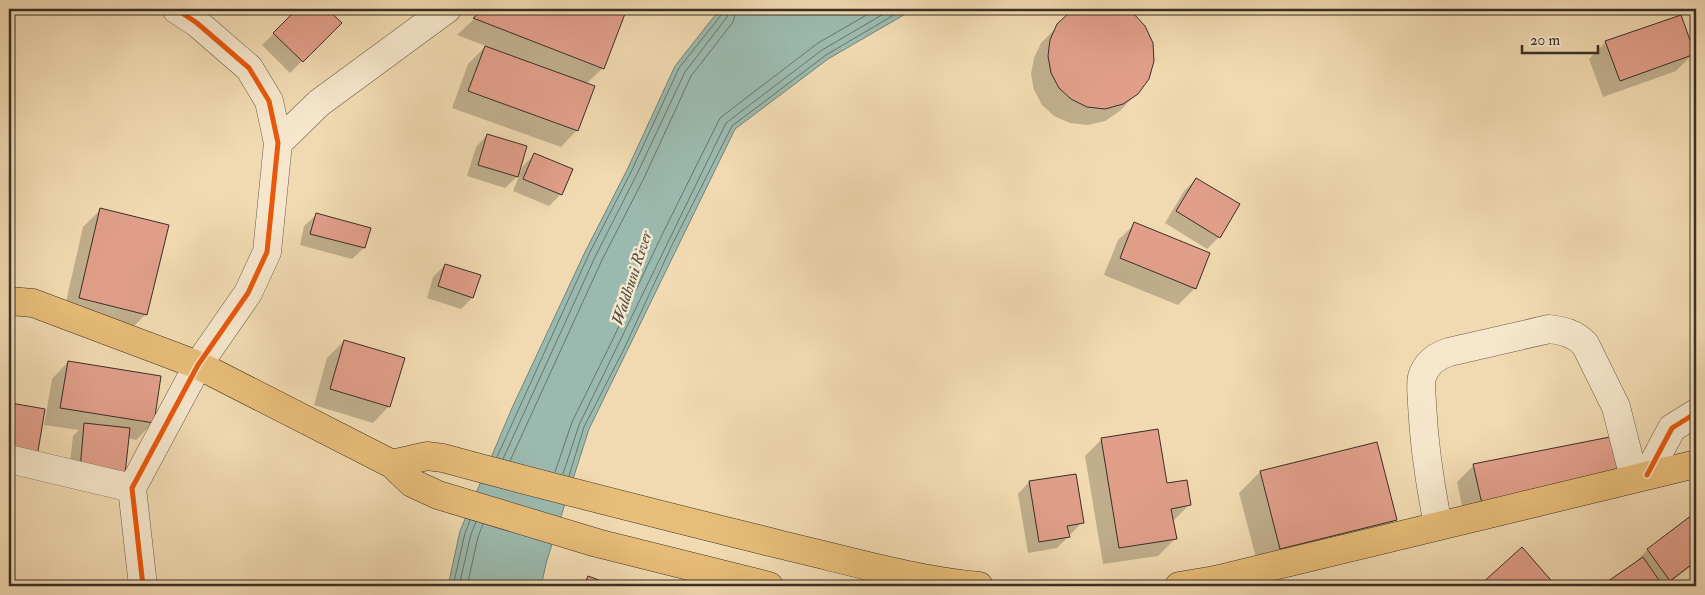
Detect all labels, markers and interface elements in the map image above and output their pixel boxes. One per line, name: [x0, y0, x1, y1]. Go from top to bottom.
scale bar: [1522, 22, 1599, 54]
text: 20 m: [1530, 31, 1560, 50]
water label: Waldhuni River: [607, 228, 657, 328]

